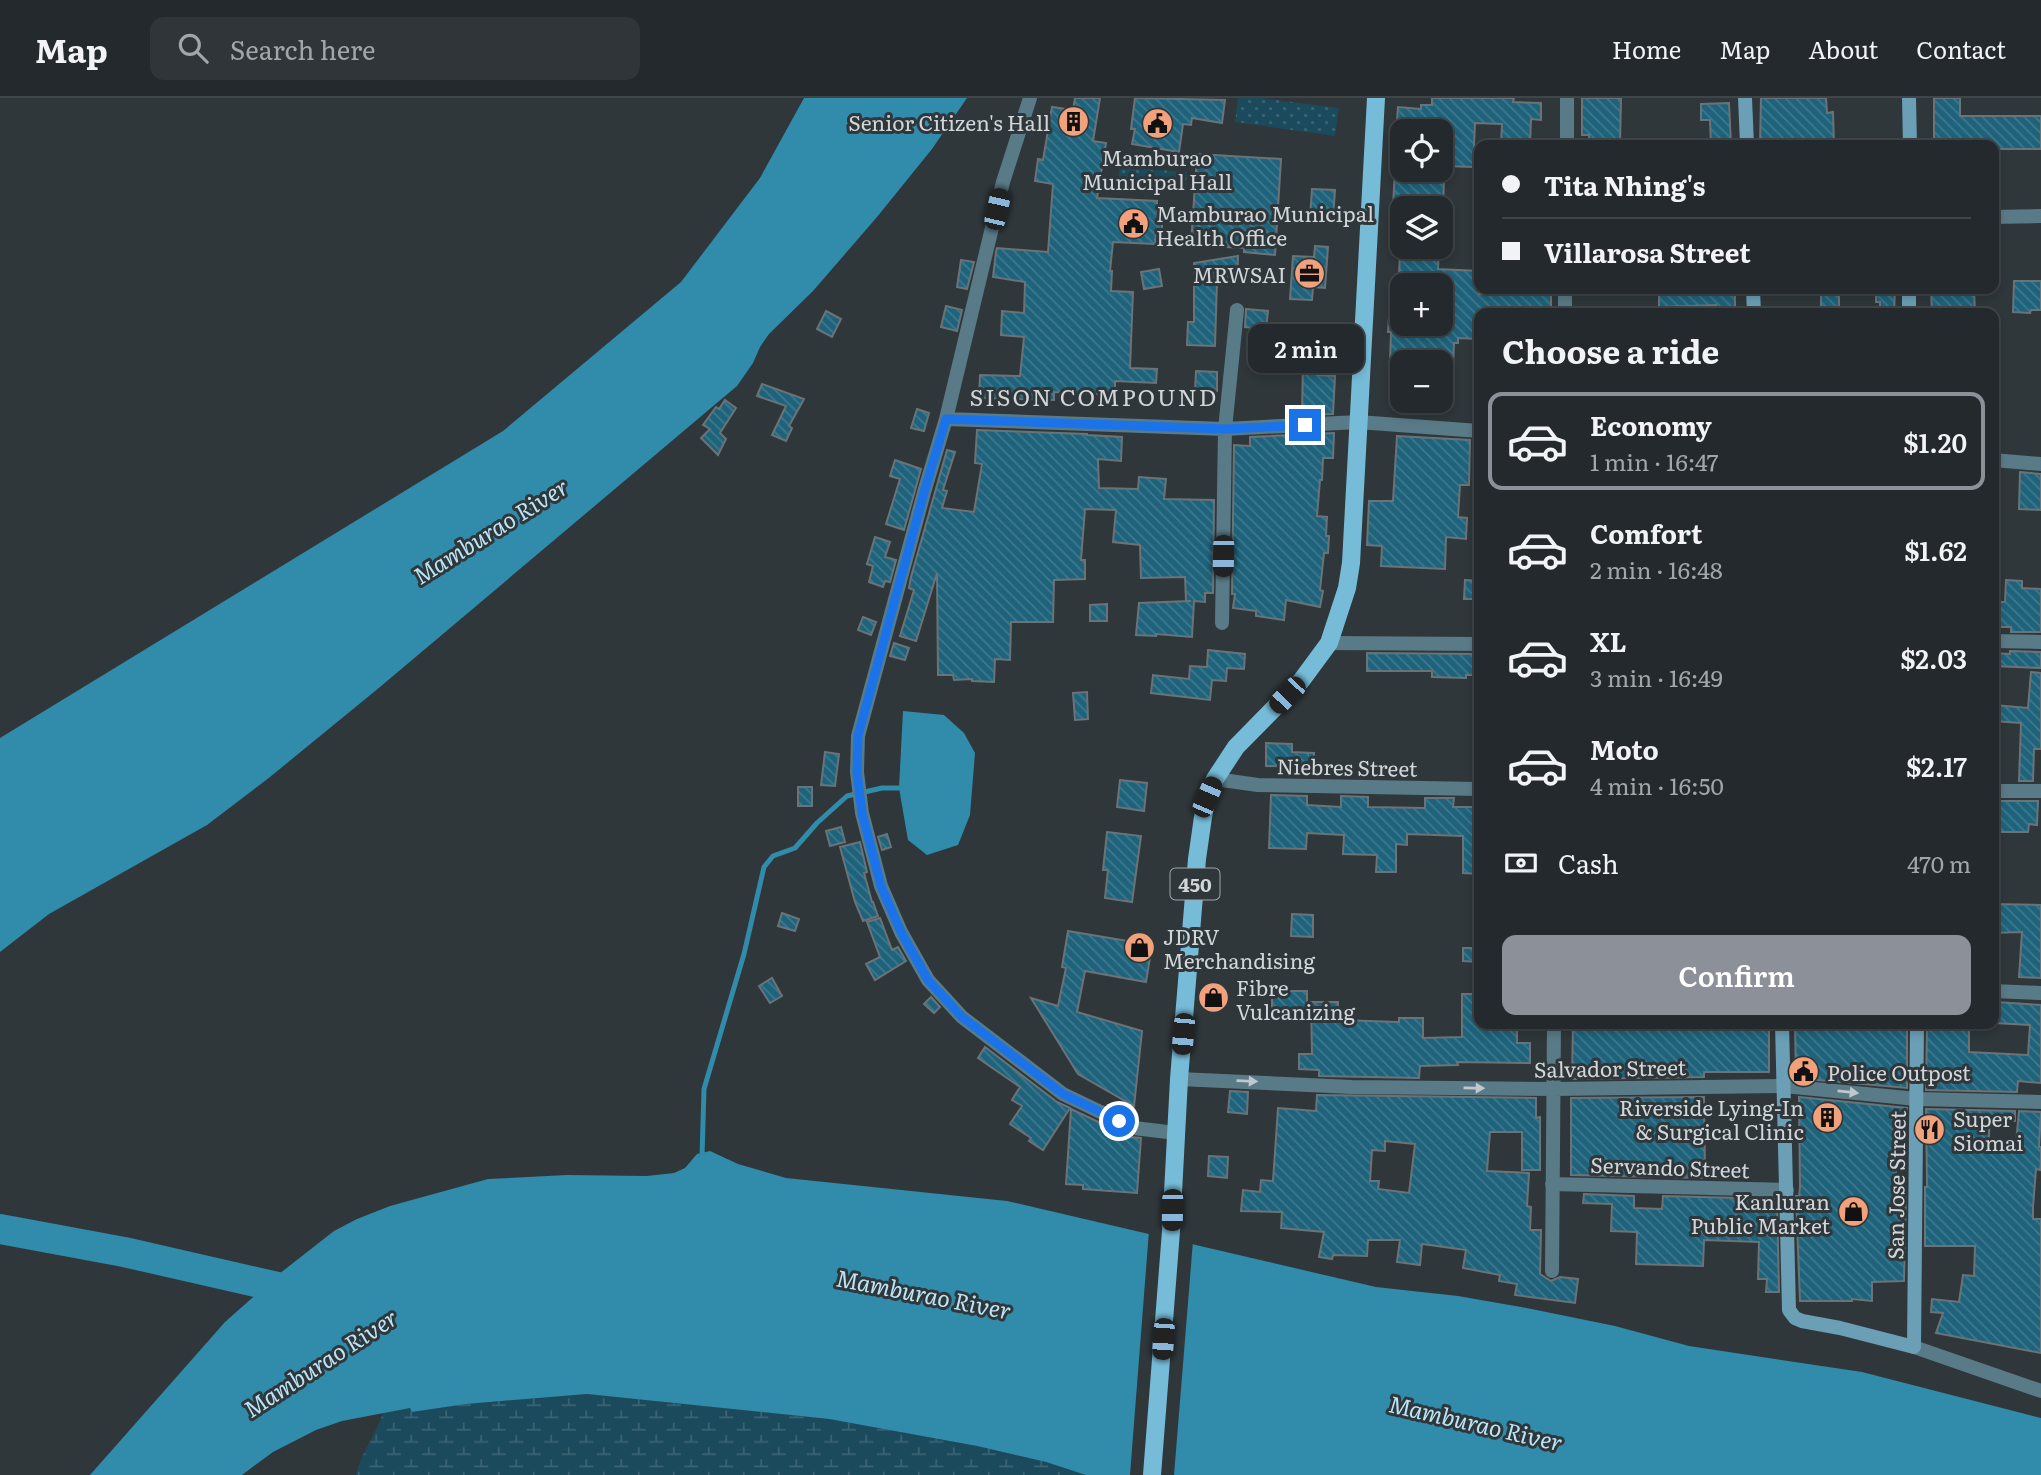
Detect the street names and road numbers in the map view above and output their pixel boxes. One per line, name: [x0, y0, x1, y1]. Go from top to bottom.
street label: Niebres Street: [1276, 749, 1418, 783]
road number: 450: [1170, 869, 1220, 900]
street label: Salvador Street: [1534, 1050, 1687, 1084]
street label: San Jose Street: [1878, 1110, 1912, 1260]
street label: Servando Street: [1590, 1148, 1751, 1184]

